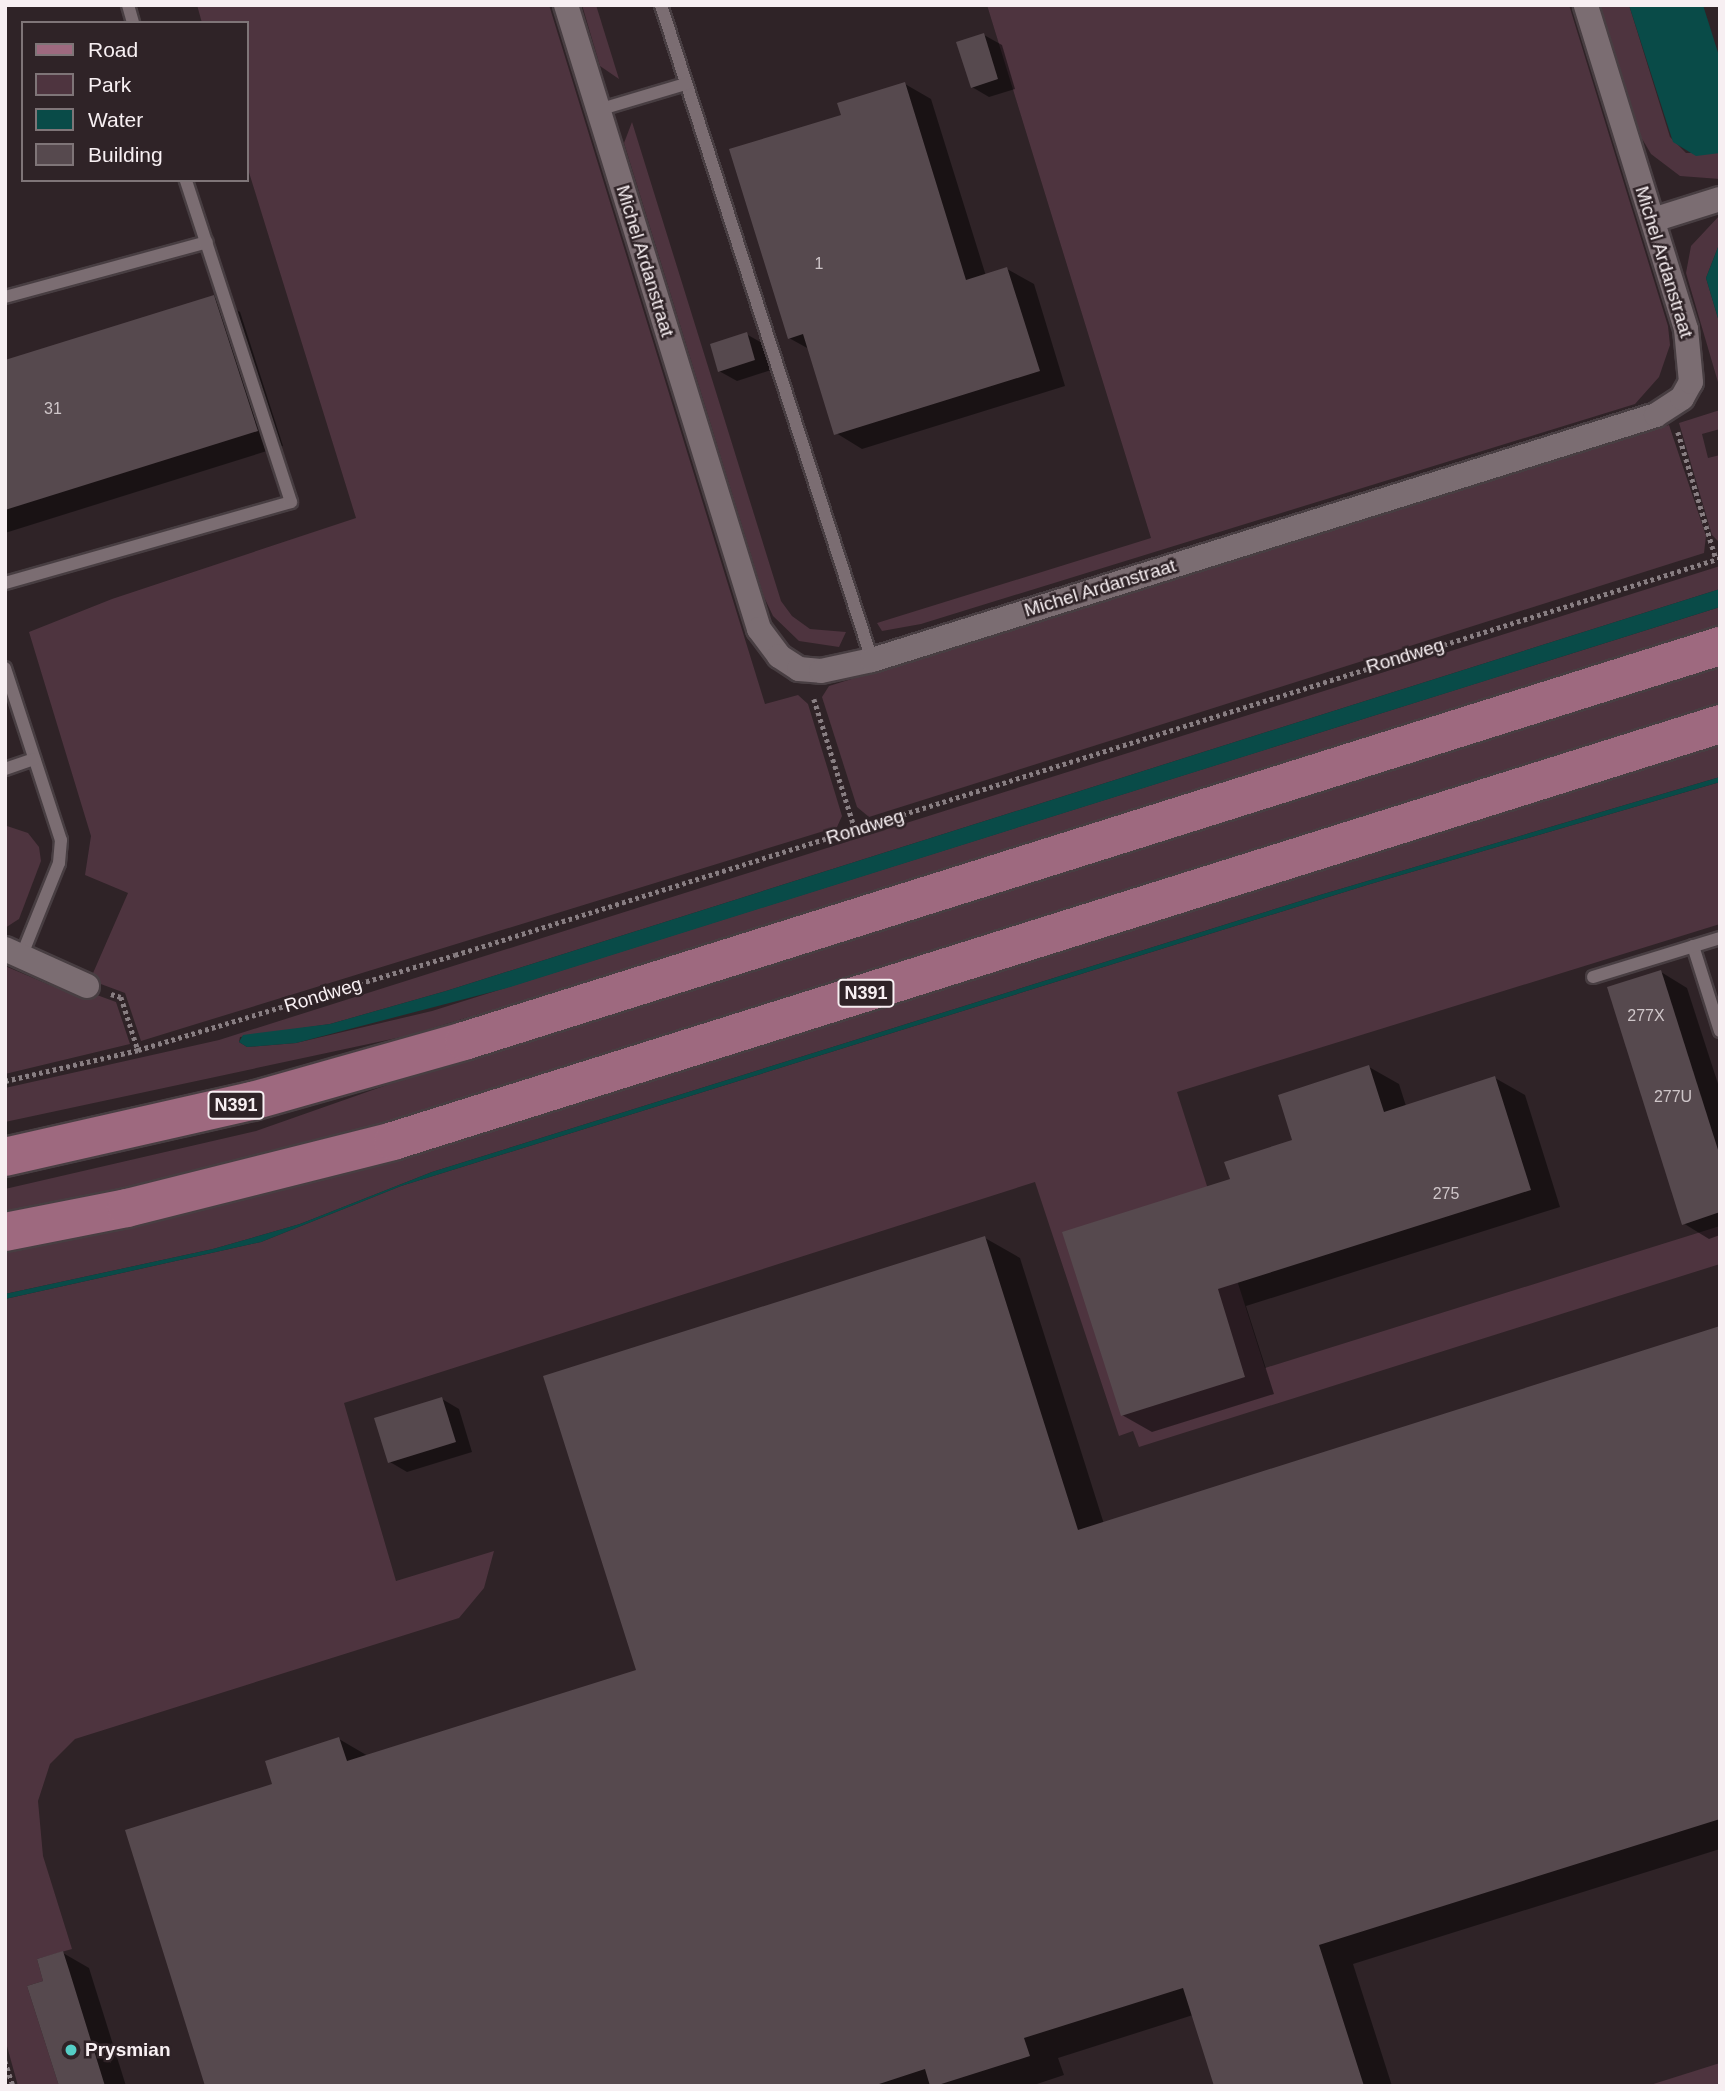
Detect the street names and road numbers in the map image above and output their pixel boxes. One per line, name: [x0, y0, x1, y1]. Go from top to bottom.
street label: Michel Ardanstraat: [611, 182, 679, 340]
street label: Michel Ardanstraat: [1630, 183, 1698, 341]
street label: Michel Ardanstraat: [1021, 554, 1179, 622]
street label: Rondweg: [1363, 633, 1447, 679]
street label: Rondweg: [823, 804, 907, 850]
street label: Rondweg: [281, 972, 365, 1018]
road number: N391: [836, 978, 896, 1008]
road number: N391: [206, 1090, 266, 1120]

